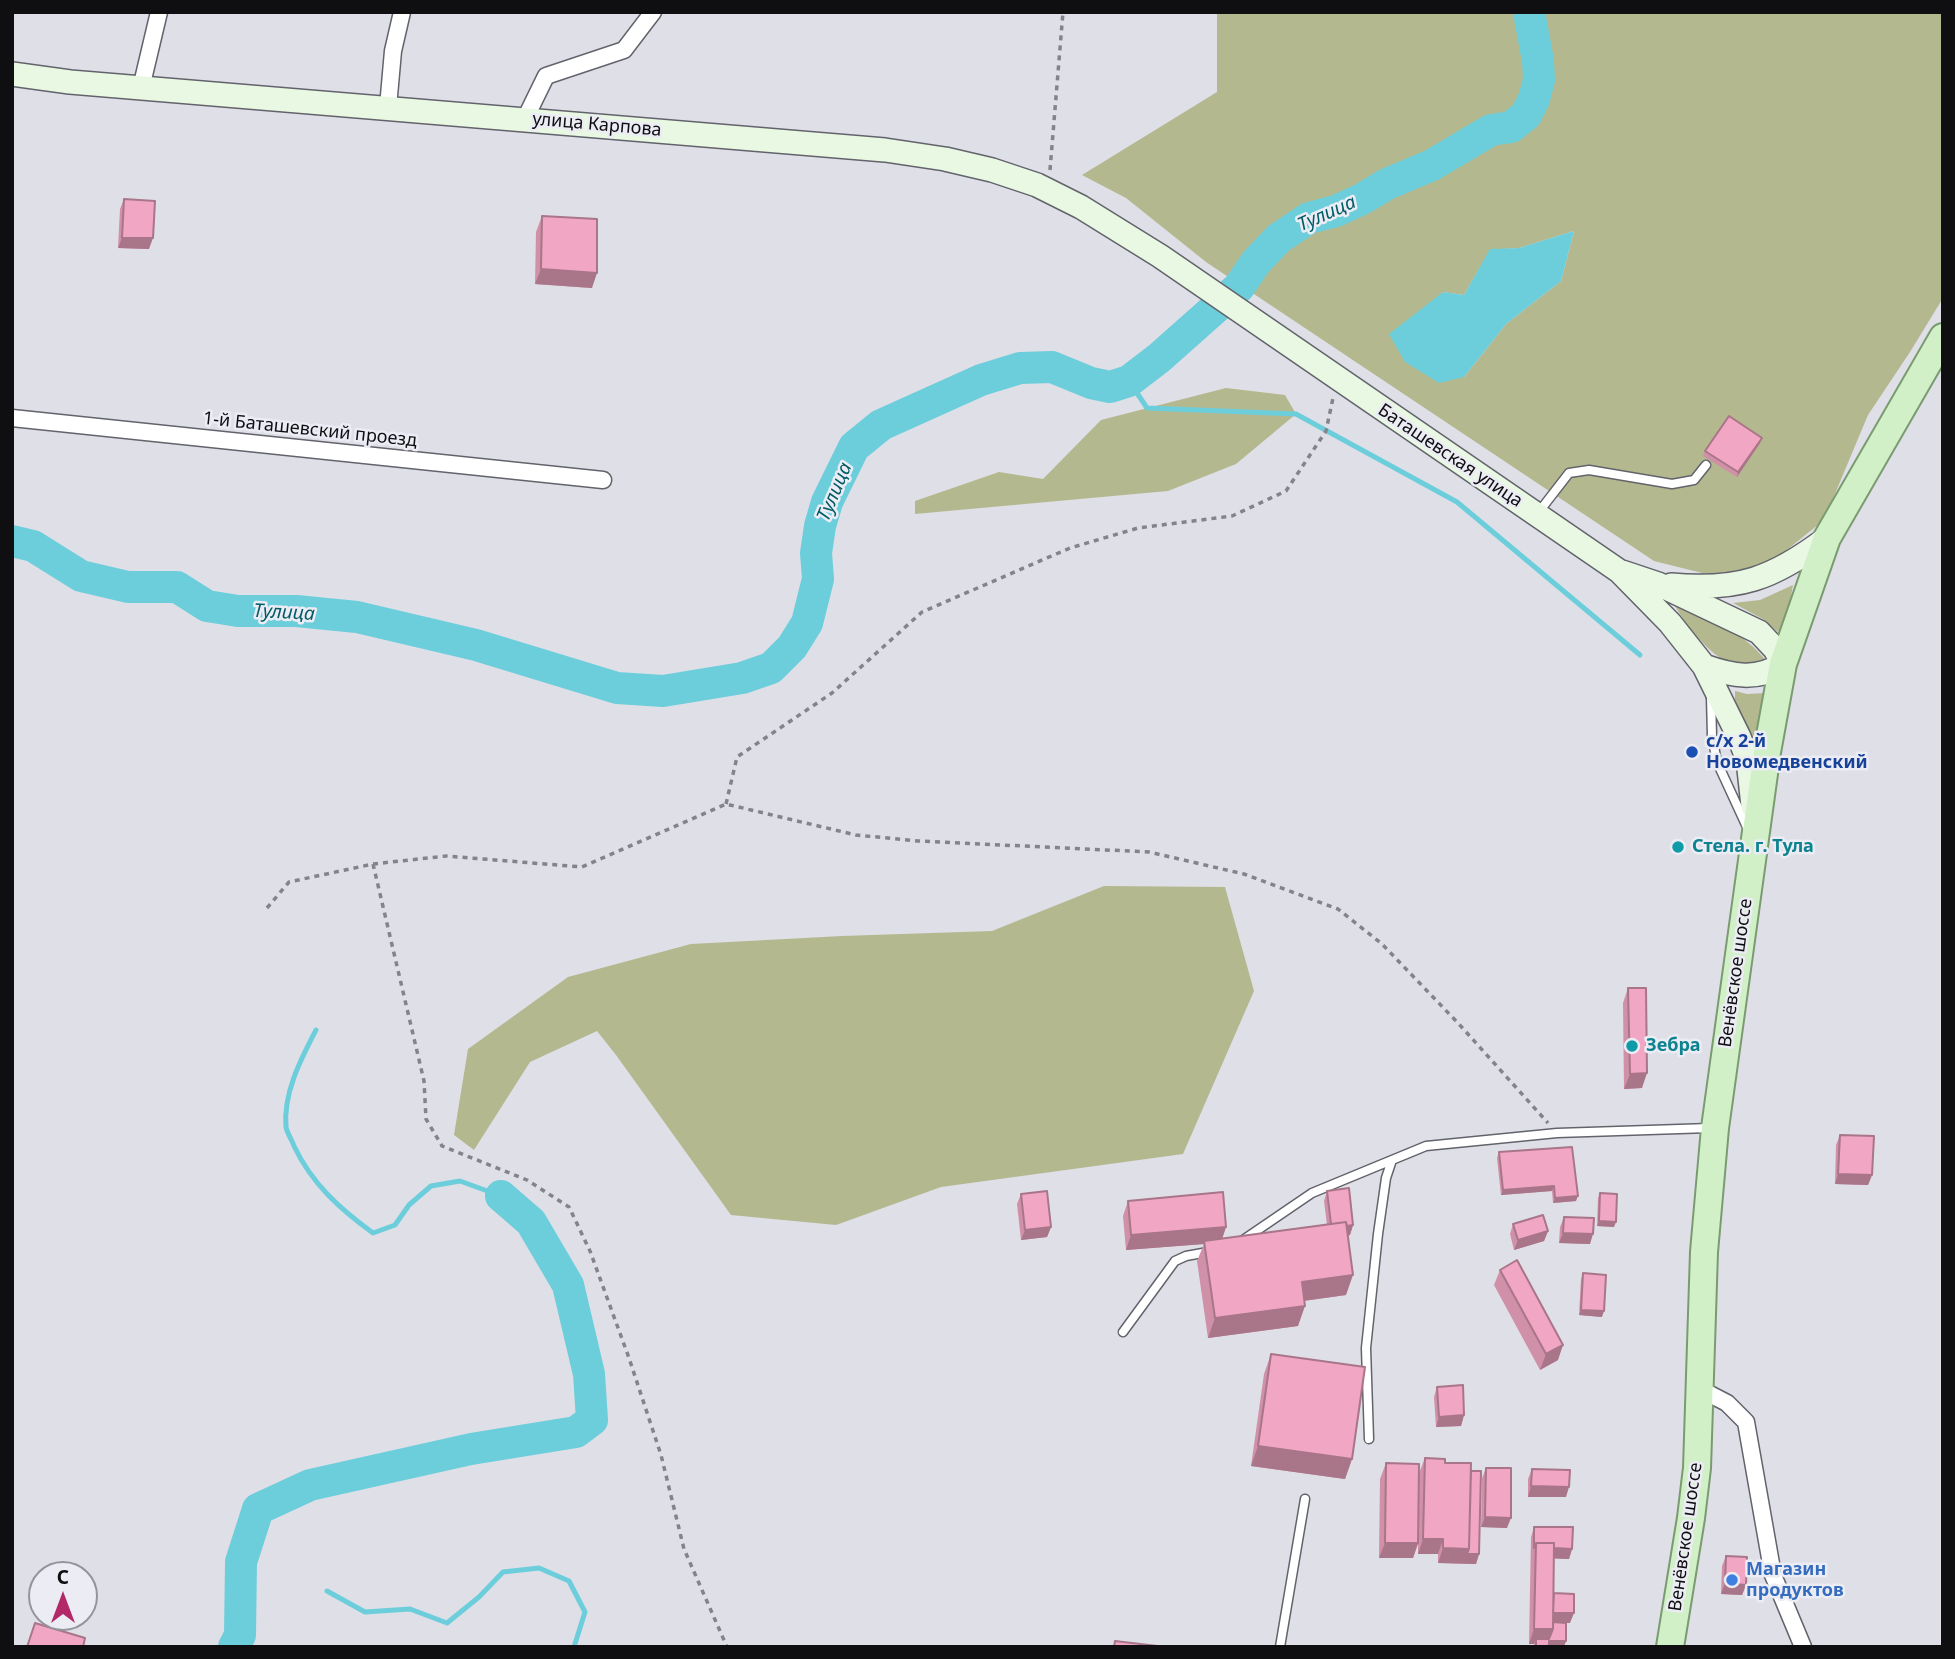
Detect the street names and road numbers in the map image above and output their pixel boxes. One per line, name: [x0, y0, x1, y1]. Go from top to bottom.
street label: улица Карпова: [532, 109, 662, 141]
street label: Баташевская улица: [1374, 400, 1526, 512]
street label: 1-й Баташевский проезд: [202, 408, 418, 452]
street label: Венёвское шоссе: [1715, 897, 1757, 1049]
street label: Венёвское шоссе: [1665, 1461, 1707, 1613]

